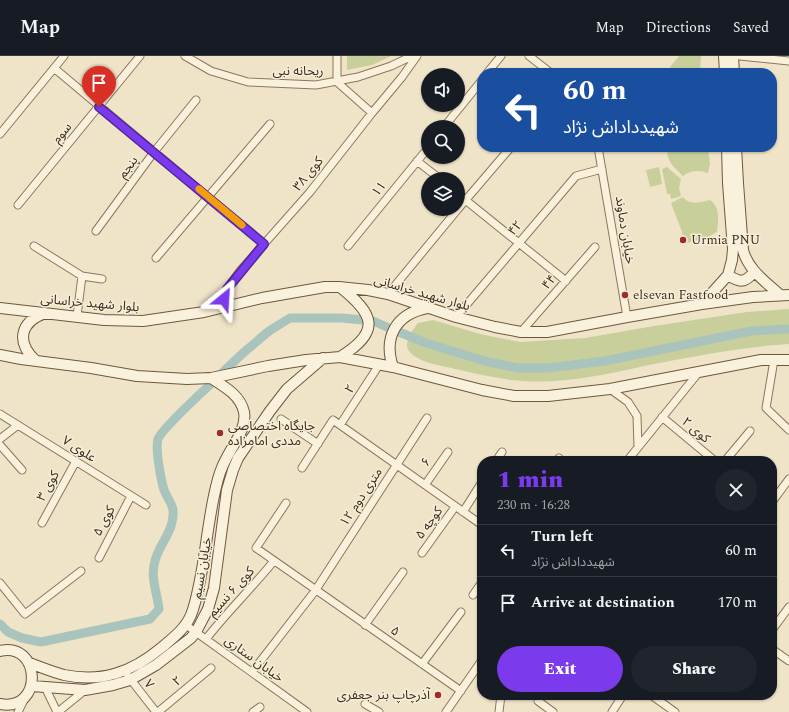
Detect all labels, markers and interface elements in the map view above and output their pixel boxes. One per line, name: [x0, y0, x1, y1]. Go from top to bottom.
text: Map: [20, 13, 60, 42]
text: Map: [596, 17, 624, 38]
text: Directions: [646, 17, 711, 38]
text: Saved: [733, 17, 769, 38]
street label: ریحانه نبی: [273, 61, 323, 81]
pin: [82, 66, 116, 107]
map controls: [421, 68, 465, 216]
button: sound: [421, 68, 465, 112]
text: 60 m: [563, 69, 627, 112]
icon: arrive: [88, 72, 110, 94]
icon: left: [497, 84, 549, 136]
text: شهیدداداش نژاد: [563, 114, 679, 141]
street label: سوم: [47, 118, 77, 148]
button: search: [421, 120, 465, 164]
street label: پنجم: [113, 151, 143, 183]
street label: کوی ۳۸: [288, 152, 329, 196]
button: layers: [421, 172, 465, 216]
street label: ۱۱: [367, 177, 391, 201]
street label: خیابان دماوند: [610, 194, 640, 266]
street label: ۴۲: [503, 216, 527, 240]
place label: Urmia PNU: [691, 230, 760, 250]
marker: Urmia PNU: [678, 235, 688, 245]
street label: بلوار شهید خراسانی: [372, 270, 472, 316]
street label: ۴۴: [537, 270, 561, 294]
position arrow: [203, 278, 245, 320]
place label: elsevan Fastfood: [633, 285, 729, 305]
street label: بلوار شهید خراسانی: [40, 289, 140, 317]
marker: elsevan Fastfood: [620, 290, 630, 300]
street label: ۲: [340, 380, 360, 398]
street label: کوی ۲: [677, 412, 715, 448]
place label: جایگاه اختصاصی مددی امامزاده: [228, 416, 316, 451]
marker: جایگاه اختصاصی مددی امامزاده: [215, 428, 225, 438]
street label: علوی ۷: [58, 431, 100, 468]
street label: ۶: [416, 453, 436, 471]
text: 1 min: [497, 462, 563, 498]
street label: ۱۲ متری دوم: [335, 464, 388, 530]
street label: کوی ۳: [31, 467, 65, 505]
button: close: [715, 469, 757, 511]
text: 230 m · 16:28: [497, 495, 570, 515]
street label: کوی ۵: [88, 502, 121, 540]
street label: کوچه ۵: [410, 502, 448, 544]
text: Turn left: [531, 525, 593, 548]
street label: خیابان نسیم: [187, 535, 217, 600]
text: 60 m: [725, 539, 757, 562]
icon: left: [497, 540, 519, 562]
text: شهیدداداش نژاد: [531, 552, 615, 572]
street label: کوی ۶ نسیم: [203, 562, 260, 622]
text: Arrive at destination: [531, 591, 675, 614]
text: 170 m: [718, 591, 757, 614]
icon: arrive: [497, 592, 519, 614]
street label: ۵: [386, 621, 404, 641]
street label: خیابان ستاری: [220, 631, 288, 688]
button: Exit: [497, 646, 623, 692]
button: Share: [631, 646, 757, 692]
street label: ۲: [168, 671, 186, 691]
street label: ۷: [139, 675, 159, 694]
place label: آذرچاپ بنر جعفری: [337, 685, 431, 705]
marker: آذرچاپ بنر جعفری: [433, 690, 443, 700]

